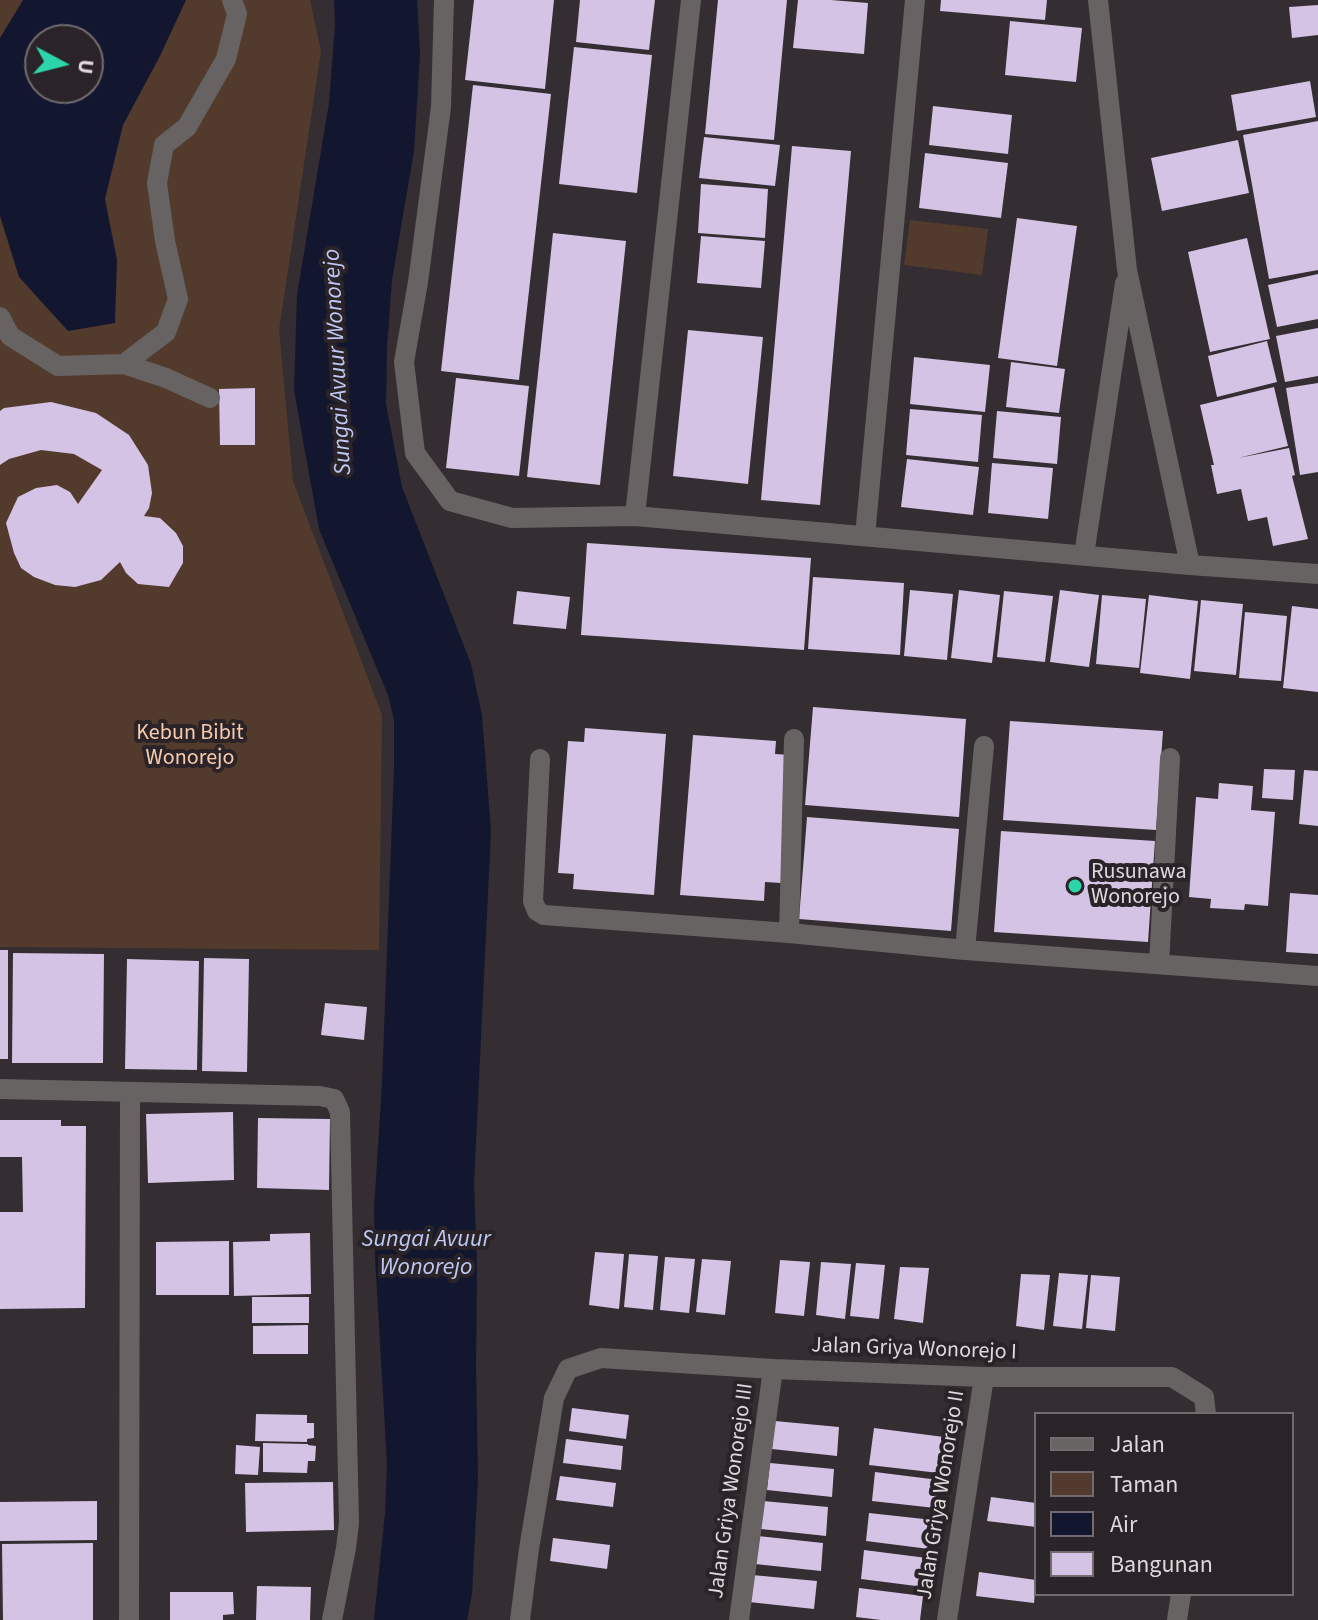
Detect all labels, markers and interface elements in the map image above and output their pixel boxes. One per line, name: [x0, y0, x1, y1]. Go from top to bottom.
north arrow: [24, 24, 104, 104]
text: U: [69, 57, 103, 76]
water label: Sungai Avuur Wonorejo: [319, 248, 359, 476]
park label: Kebun Bibit Wonorejo: [136, 721, 244, 772]
place label: Rusunawa Wonorejo: [1091, 860, 1186, 912]
marker: Rusunawa Wonorejo: [1066, 877, 1084, 895]
water label: Sungai Avuur Wonorejo: [361, 1227, 491, 1283]
street label: Jalan Griya Wonorejo I: [811, 1333, 1017, 1367]
street label: Jalan Griya Wonorejo III: [704, 1382, 760, 1600]
street label: Jalan Griya Wonorejo II: [912, 1388, 972, 1602]
legend: [1034, 1412, 1294, 1596]
text: Jalan: [1110, 1427, 1165, 1462]
text: Taman: [1110, 1467, 1178, 1502]
text: Air: [1110, 1507, 1137, 1542]
text: Bangunan: [1110, 1547, 1213, 1582]

